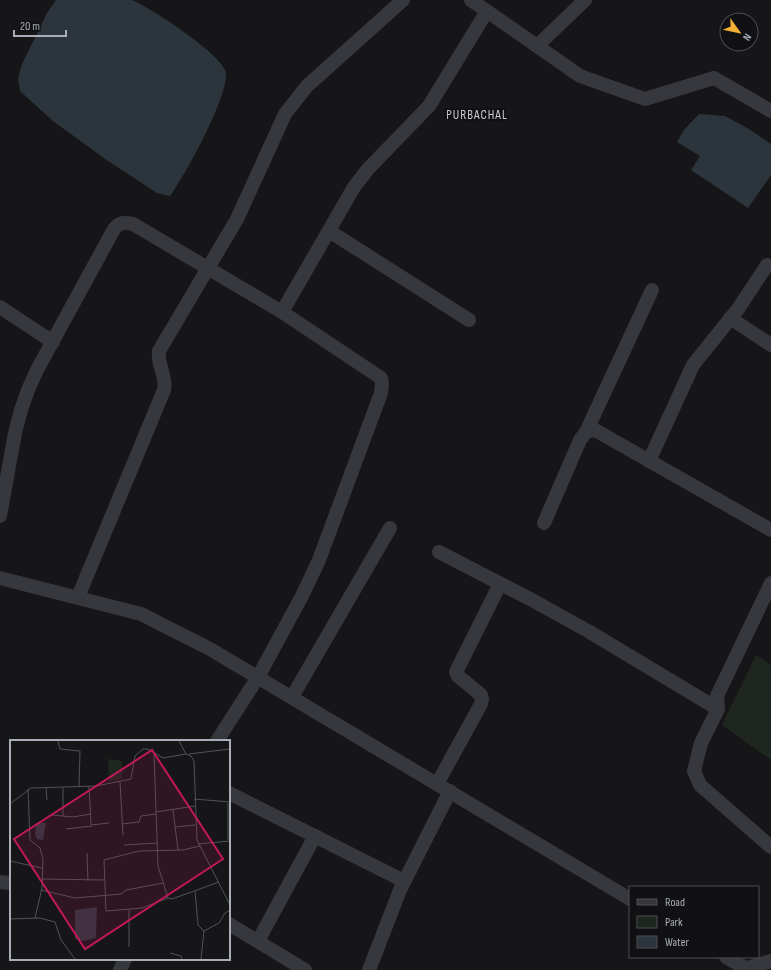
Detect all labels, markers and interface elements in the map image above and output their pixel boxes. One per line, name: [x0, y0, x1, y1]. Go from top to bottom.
scale bar: [14, 12, 66, 38]
north arrow: [719, 12, 759, 52]
text: 20 m: [20, 19, 40, 34]
text: N: [740, 31, 754, 43]
district label: PURBACHAL: [446, 107, 508, 123]
inset map: [10, 740, 230, 960]
legend: [629, 886, 759, 958]
text: Road: [665, 895, 685, 910]
text: Park: [665, 915, 683, 930]
text: Water: [665, 935, 689, 950]

